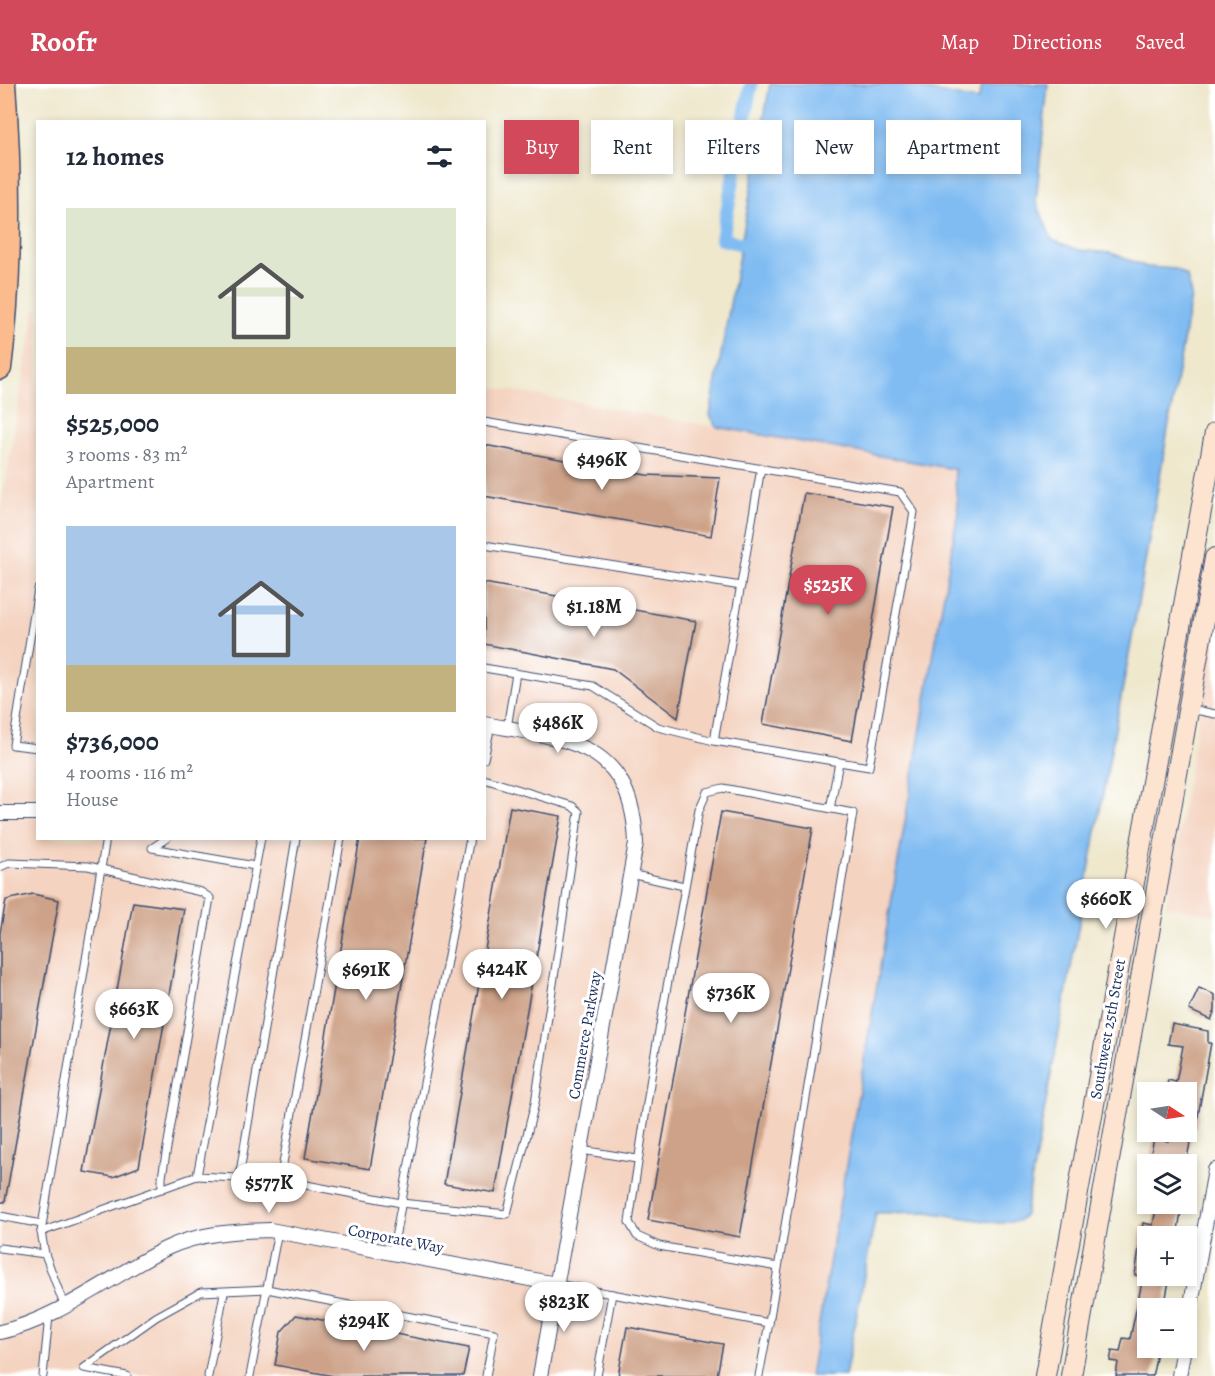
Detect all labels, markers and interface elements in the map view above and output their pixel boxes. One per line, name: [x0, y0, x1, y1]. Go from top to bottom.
text: Roofr: [30, 23, 97, 61]
text: Map: [941, 28, 979, 56]
text: Directions: [1012, 28, 1102, 56]
text: Saved: [1135, 28, 1185, 56]
chip: Buy: [504, 120, 579, 174]
chip: Rent: [591, 120, 673, 174]
chip: Filters: [685, 120, 782, 174]
chip: New: [794, 120, 874, 174]
chip: Apartment: [886, 120, 1021, 174]
text: 12 homes: [66, 139, 164, 174]
icon: filters: [423, 140, 456, 173]
icon: home: [207, 247, 315, 355]
text: $525,000: [66, 406, 159, 441]
pin: $496K: [560, 440, 644, 491]
text: 3 rooms · 83 m²: [66, 441, 187, 468]
text: $496K: [577, 446, 627, 473]
text: Apartment: [66, 468, 155, 495]
icon: home: [207, 565, 315, 673]
pin: $525K: [786, 565, 870, 616]
text: $525K: [803, 571, 853, 598]
pin: $1.18M: [545, 587, 643, 638]
text: $1.18M: [566, 593, 622, 620]
pin: $486K: [516, 703, 600, 754]
text: $486K: [533, 709, 583, 736]
text: $736,000: [66, 724, 159, 759]
text: 4 rooms · 116 m²: [66, 759, 193, 786]
text: House: [66, 786, 118, 813]
pin: $660K: [1064, 879, 1148, 930]
text: $660K: [1080, 885, 1132, 912]
pin: $424K: [460, 949, 544, 1000]
pin: $691K: [324, 950, 408, 1001]
text: $424K: [477, 955, 527, 982]
text: $691K: [342, 956, 390, 983]
street label: Southwest 25th Street: [1085, 957, 1131, 1101]
street label: Commerce Parkway: [563, 969, 607, 1101]
pin: $736K: [689, 973, 773, 1024]
text: $736K: [707, 979, 755, 1006]
pin: $663K: [92, 989, 176, 1040]
text: $663K: [109, 995, 159, 1022]
north arrow: [1137, 1082, 1197, 1142]
map controls: [1137, 1082, 1197, 1358]
button: layers: [1137, 1154, 1197, 1214]
pin: $577K: [227, 1163, 311, 1214]
text: $577K: [245, 1169, 293, 1196]
street label: Corporate Way: [346, 1219, 446, 1259]
button: +: [1137, 1226, 1197, 1286]
pin: $823K: [522, 1282, 606, 1333]
text: $823K: [539, 1288, 589, 1315]
button: −: [1137, 1298, 1197, 1358]
pin: $294K: [322, 1301, 406, 1352]
text: $294K: [339, 1307, 389, 1334]

